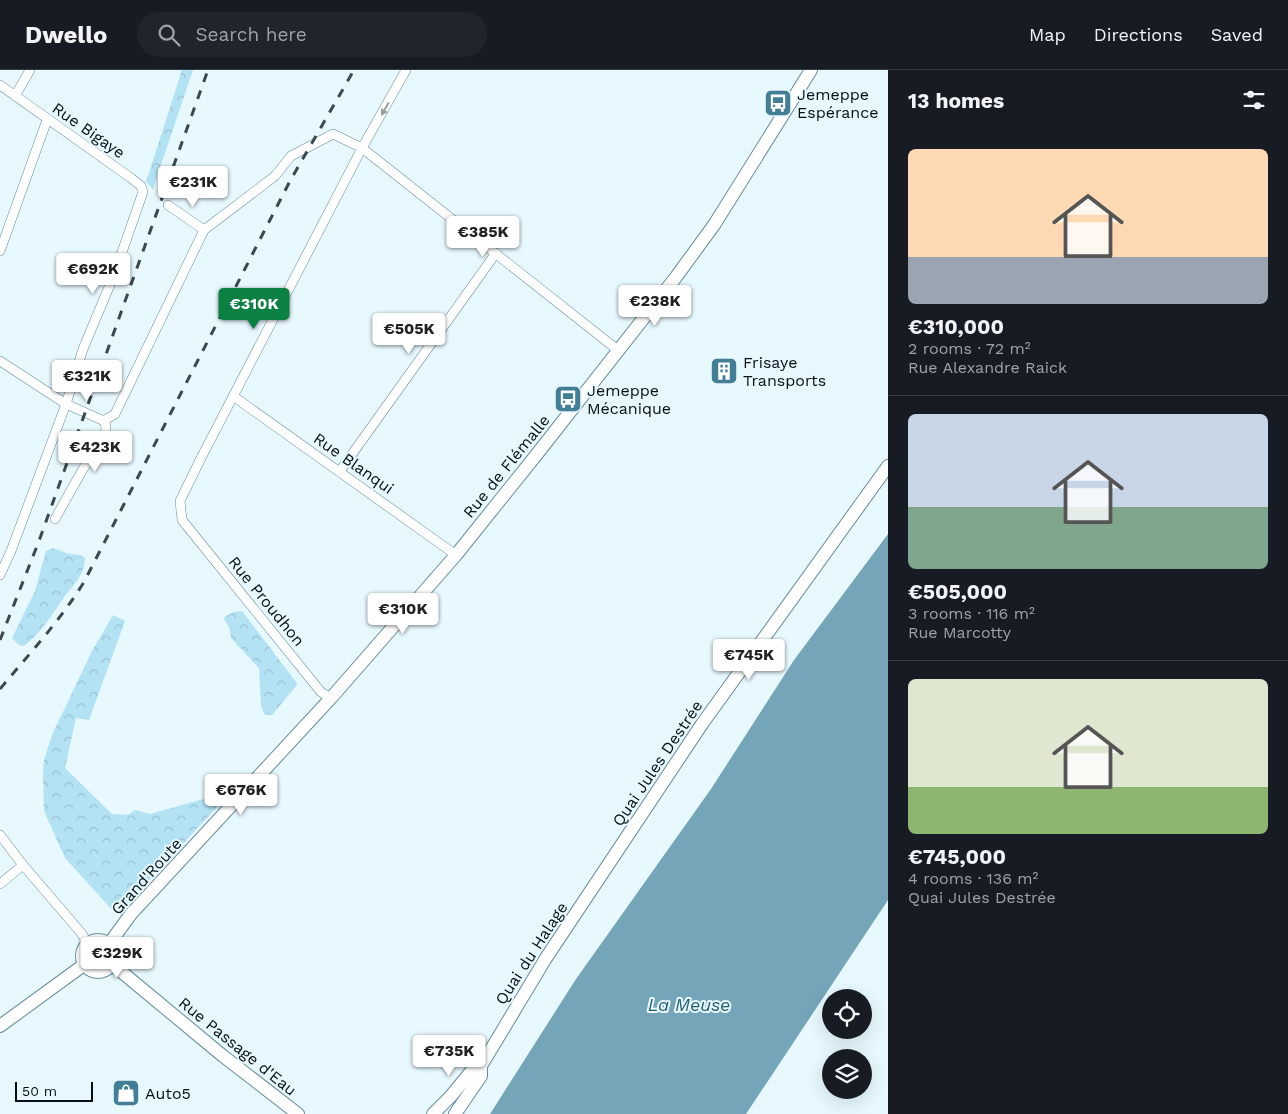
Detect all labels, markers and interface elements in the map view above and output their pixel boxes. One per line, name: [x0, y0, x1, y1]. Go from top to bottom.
search box: [137, 12, 487, 57]
text: Dwello: [25, 21, 107, 49]
icon: search: [155, 21, 183, 49]
text: Search here: [195, 23, 307, 46]
text: Map: [1029, 24, 1066, 45]
text: Directions: [1094, 24, 1183, 45]
text: Saved: [1211, 24, 1263, 45]
place label: Jemeppe Espérance: [797, 85, 878, 122]
icon: filters: [1240, 86, 1268, 114]
bus stop icon: Jemeppe Espérance: [763, 88, 793, 118]
text: 13 homes: [908, 88, 1004, 113]
street label: Rue Bigaye: [49, 98, 129, 162]
one-way arrow: [380, 102, 389, 115]
pin: €231K: [158, 166, 228, 208]
text: €231K: [169, 172, 217, 191]
icon: home: [1043, 181, 1133, 271]
pin: €385K: [448, 216, 518, 258]
text: €385K: [457, 222, 509, 241]
pin: €692K: [58, 252, 128, 295]
text: €692K: [67, 259, 119, 278]
pin: €238K: [620, 284, 690, 327]
pin: €310K: [219, 288, 289, 330]
text: €238K: [629, 291, 681, 310]
text: €310K: [229, 294, 279, 313]
pin: €505K: [374, 312, 444, 355]
text: €310,000: [908, 314, 1004, 339]
text: €505K: [383, 319, 435, 338]
text: 2 rooms · 72 m²: [908, 339, 1031, 358]
place label: Frisaye Transports: [743, 353, 826, 390]
building icon: Frisaye Transports: [709, 356, 739, 386]
text: Rue Alexandre Raick: [908, 358, 1067, 377]
pin: €321K: [52, 360, 122, 402]
text: €321K: [63, 366, 111, 385]
place label: Jemeppe Mécanique: [587, 381, 671, 418]
bus stop icon: Jemeppe Mécanique: [553, 384, 583, 414]
street label: Rue de Flémalle: [459, 411, 554, 522]
street label: Rue Blanqui: [310, 429, 397, 498]
pin: €423K: [60, 430, 130, 473]
text: €423K: [69, 437, 121, 456]
icon: home: [1043, 447, 1133, 537]
street label: Rue Proudhon: [225, 553, 309, 650]
text: €505,000: [908, 579, 1007, 604]
pin: €310K: [368, 592, 438, 635]
text: €310K: [378, 599, 428, 618]
text: 3 rooms · 116 m²: [908, 604, 1035, 623]
text: Rue Marcotty: [908, 623, 1011, 642]
pin: €745K: [714, 638, 784, 681]
text: €745K: [724, 645, 774, 664]
street label: Quai Jules Destrée: [608, 697, 707, 830]
icon: home: [1043, 712, 1133, 802]
pin: €676K: [206, 774, 276, 816]
text: €676K: [216, 780, 267, 799]
street label: Grand'Route: [107, 834, 186, 919]
text: €745,000: [908, 844, 1006, 869]
text: 4 rooms · 136 m²: [908, 869, 1038, 888]
text: Quai Jules Destrée: [908, 888, 1056, 907]
street label: Quai du Halage: [491, 898, 572, 1008]
pin: €329K: [82, 936, 152, 979]
text: €329K: [91, 943, 143, 962]
map controls: [822, 989, 872, 1099]
button: locate: [822, 989, 872, 1039]
street label: Rue Passage d'Eau: [175, 993, 300, 1100]
water label: La Meuse: [648, 994, 730, 1015]
pin: €735K: [414, 1034, 484, 1077]
text: €735K: [424, 1041, 474, 1060]
button: layers: [822, 1049, 872, 1099]
shop icon: Auto5: [111, 1078, 141, 1108]
scale bar: [15, 1079, 92, 1102]
text: 50 m: [22, 1083, 57, 1099]
place label: Auto5: [145, 1084, 191, 1103]

